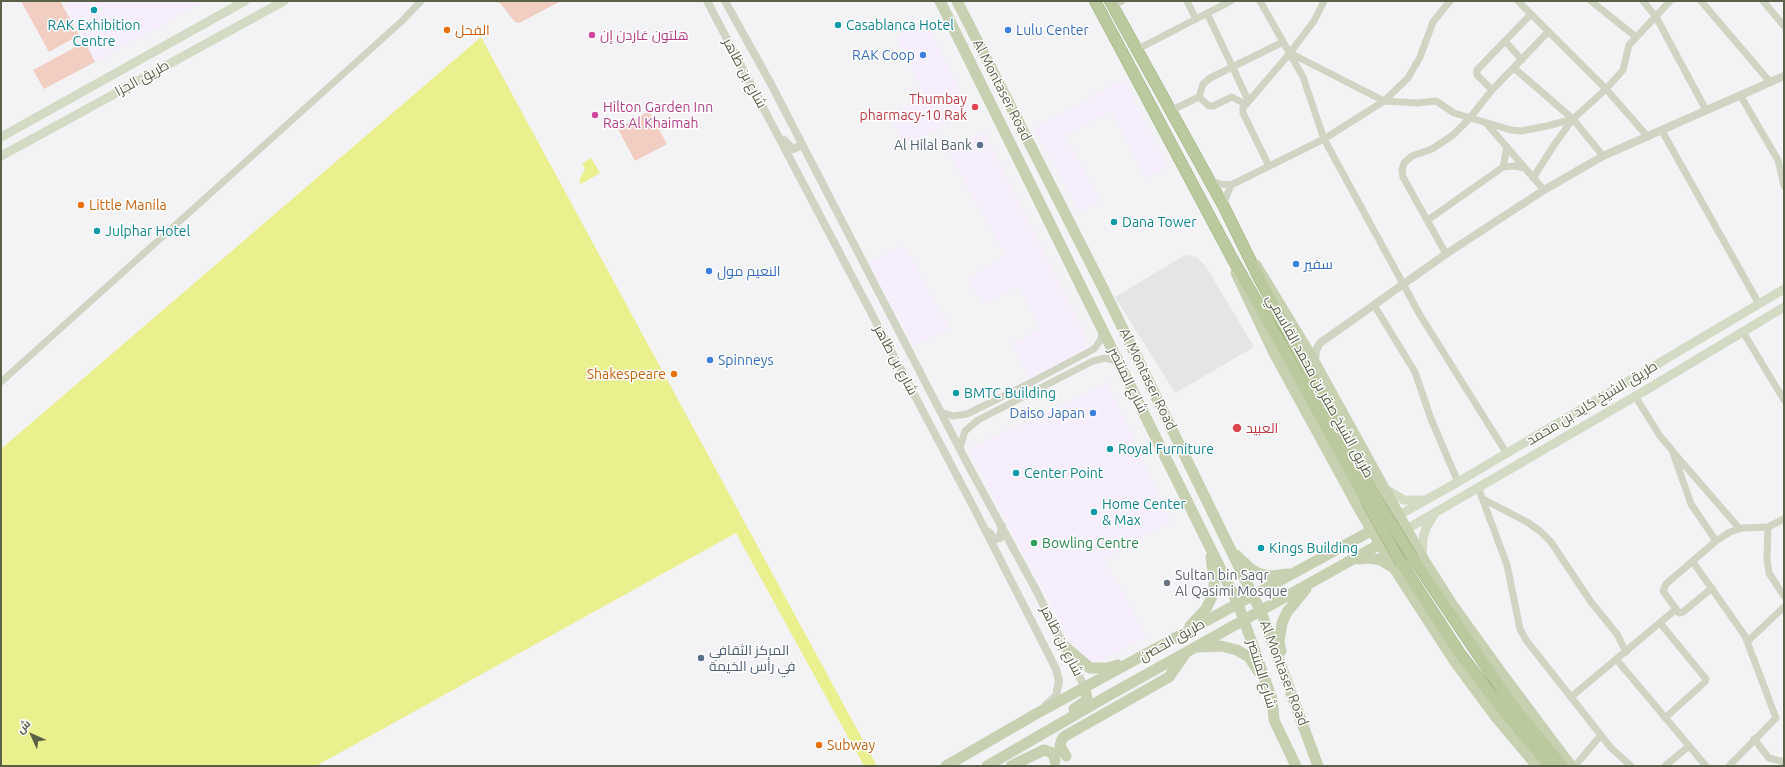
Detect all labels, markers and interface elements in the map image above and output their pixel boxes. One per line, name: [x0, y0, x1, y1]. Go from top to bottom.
marker: RAK Exhibition Centre: [89, 5, 99, 15]
place label: RAK Exhibition Centre: [47, 17, 141, 50]
place label: Casablanca Hotel: [846, 17, 954, 33]
marker: Casablanca Hotel: [833, 20, 843, 30]
place label: الفحل: [455, 22, 490, 38]
place label: Lulu Center: [1016, 22, 1089, 38]
marker: الفحل: [442, 25, 452, 35]
marker: Lulu Center: [1003, 25, 1013, 35]
place label: هلتون غاردن إن: [600, 27, 689, 43]
marker: هلتون غاردن إن: [587, 30, 597, 40]
street label: شارع بن ظاهر: [720, 35, 770, 111]
street label: Al Montaser Road: [969, 36, 1035, 144]
place label: RAK Coop: [852, 47, 915, 63]
marker: RAK Coop: [918, 50, 928, 60]
street label: طريق الجزا: [112, 56, 172, 100]
place label: Thumbay pharmacy-10 Rak: [860, 91, 967, 124]
place label: Hilton Garden Inn Ras Al Khaimah: [603, 99, 713, 132]
marker: Thumbay pharmacy-10 Rak: [970, 102, 980, 112]
marker: Hilton Garden Inn Ras Al Khaimah: [590, 110, 600, 120]
place label: Al Hilal Bank: [894, 137, 972, 153]
marker: Al Hilal Bank: [975, 140, 985, 150]
place label: Little Manila: [89, 197, 167, 213]
marker: Little Manila: [76, 200, 86, 210]
place label: Dana Tower: [1122, 214, 1197, 230]
marker: Dana Tower: [1109, 217, 1119, 227]
place label: Julphar Hotel: [105, 223, 190, 239]
marker: Julphar Hotel: [92, 226, 102, 236]
place label: سفير: [1304, 256, 1333, 272]
marker: سفير: [1291, 259, 1301, 269]
place label: النعيم مول: [717, 263, 781, 279]
marker: النعيم مول: [704, 266, 714, 276]
street label: طريق الشيخ صقر بن محمد القاسمي: [1262, 291, 1378, 481]
street label: شارع بن ظاهر: [871, 322, 921, 398]
street label: Al Montaser Road: [1116, 325, 1180, 433]
street label: شارع المنتصر: [1105, 344, 1151, 416]
place label: Spinneys: [718, 352, 773, 368]
marker: Spinneys: [705, 355, 715, 365]
street label: طريق الشيخ كايد بن محمد: [1524, 357, 1660, 449]
place label: Shakespeare: [587, 366, 666, 382]
marker: Shakespeare: [669, 369, 679, 379]
place label: BMTC Building: [964, 385, 1056, 401]
marker: BMTC Building: [951, 388, 961, 398]
place label: Daiso Japan: [1010, 405, 1085, 421]
marker: Daiso Japan: [1088, 408, 1098, 418]
place label: العبيد: [1246, 420, 1278, 436]
marker: العبيد: [1231, 422, 1243, 434]
place label: Royal Furniture: [1118, 441, 1214, 457]
marker: Royal Furniture: [1105, 444, 1115, 454]
place label: Center Point: [1024, 465, 1103, 481]
marker: Center Point: [1011, 468, 1021, 478]
place label: Home Center & Max: [1102, 496, 1186, 528]
marker: Home Center & Max: [1089, 507, 1099, 517]
place label: Bowling Centre: [1042, 535, 1139, 551]
marker: Bowling Centre: [1029, 538, 1039, 548]
place label: Kings Building: [1269, 540, 1358, 556]
marker: Kings Building: [1256, 543, 1266, 553]
place label: Sultan bin Saqr Al Qasimi Mosque: [1175, 567, 1288, 600]
marker: Sultan bin Saqr Al Qasimi Mosque: [1162, 578, 1172, 588]
street label: شارع بن ظاهر: [1037, 603, 1087, 679]
street label: طريق الحصن: [1136, 615, 1208, 665]
street label: Al Montaser Road: [1256, 618, 1312, 728]
street label: شارع المنتصر: [1244, 637, 1280, 711]
place label: المركز الثقافي في رأس الخيمة: [709, 642, 796, 674]
marker: المركز الثقافي في رأس الخيمة: [696, 653, 706, 663]
north arrow: [12, 715, 52, 755]
text: ش: [14, 717, 33, 736]
place label: Subway: [827, 737, 875, 753]
marker: Subway: [814, 740, 824, 750]

